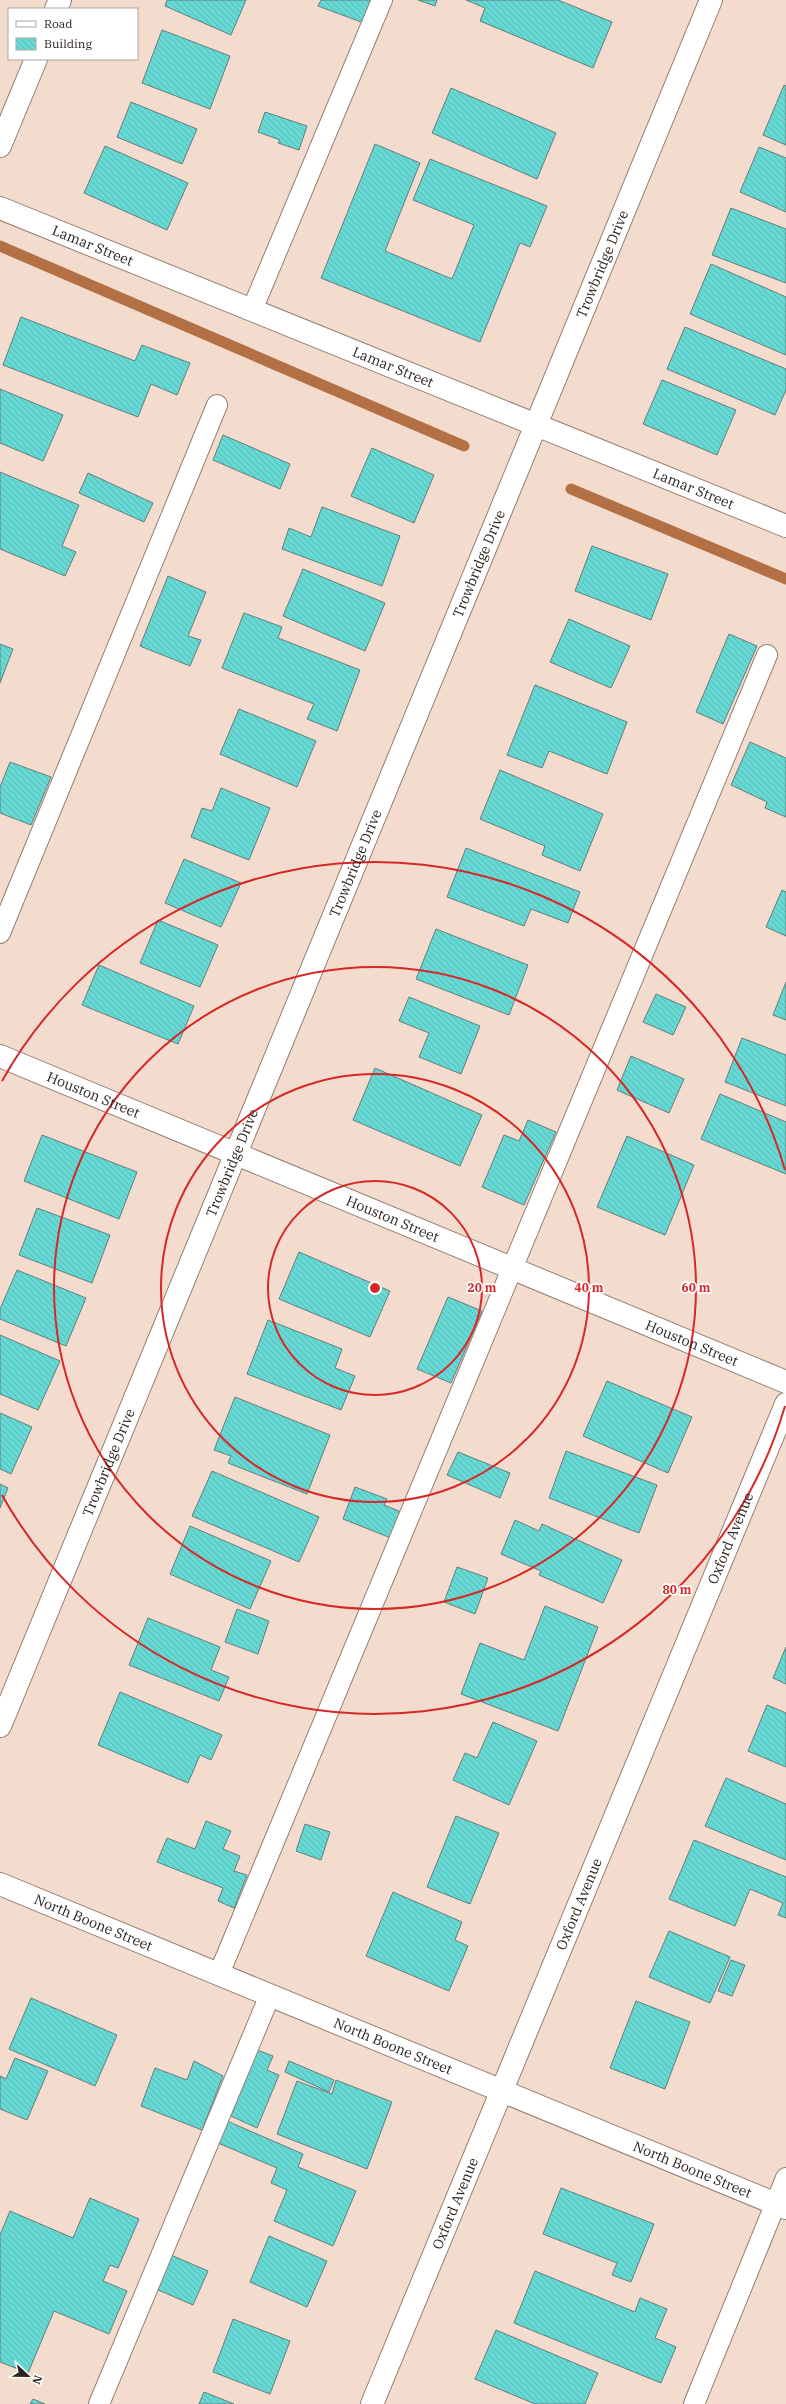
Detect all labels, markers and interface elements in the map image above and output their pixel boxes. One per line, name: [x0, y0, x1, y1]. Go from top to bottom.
legend: [8, 8, 138, 60]
text: Road: [44, 16, 73, 31]
text: Building: [44, 36, 92, 51]
street label: Trowbridge Drive: [572, 208, 632, 321]
street label: Lamar Street: [50, 221, 136, 270]
street label: Lamar Street: [350, 343, 436, 391]
street label: Lamar Street: [650, 464, 737, 513]
street label: Trowbridge Drive: [449, 507, 509, 620]
street label: Trowbridge Drive: [325, 807, 386, 920]
street label: Houston Street: [44, 1067, 142, 1122]
street label: Trowbridge Drive: [202, 1106, 262, 1220]
street label: Houston Street: [344, 1192, 442, 1246]
text: 20 m: [468, 1280, 497, 1295]
text: 40 m: [575, 1280, 604, 1295]
text: 60 m: [682, 1280, 711, 1295]
centre of rings: [368, 1281, 382, 1295]
street label: Houston Street: [643, 1316, 741, 1370]
street label: Trowbridge Drive: [78, 1406, 139, 1519]
street label: Oxford Avenue: [703, 1490, 757, 1587]
text: 80 m: [663, 1582, 692, 1597]
street label: Oxford Avenue: [552, 1856, 606, 1953]
street label: North Boone Street: [31, 1890, 155, 1955]
street label: North Boone Street: [331, 2014, 455, 2078]
street label: North Boone Street: [631, 2137, 754, 2202]
street label: Oxford Avenue: [428, 2155, 482, 2252]
north arrow: [8, 2356, 48, 2396]
text: N: [29, 2373, 45, 2387]

